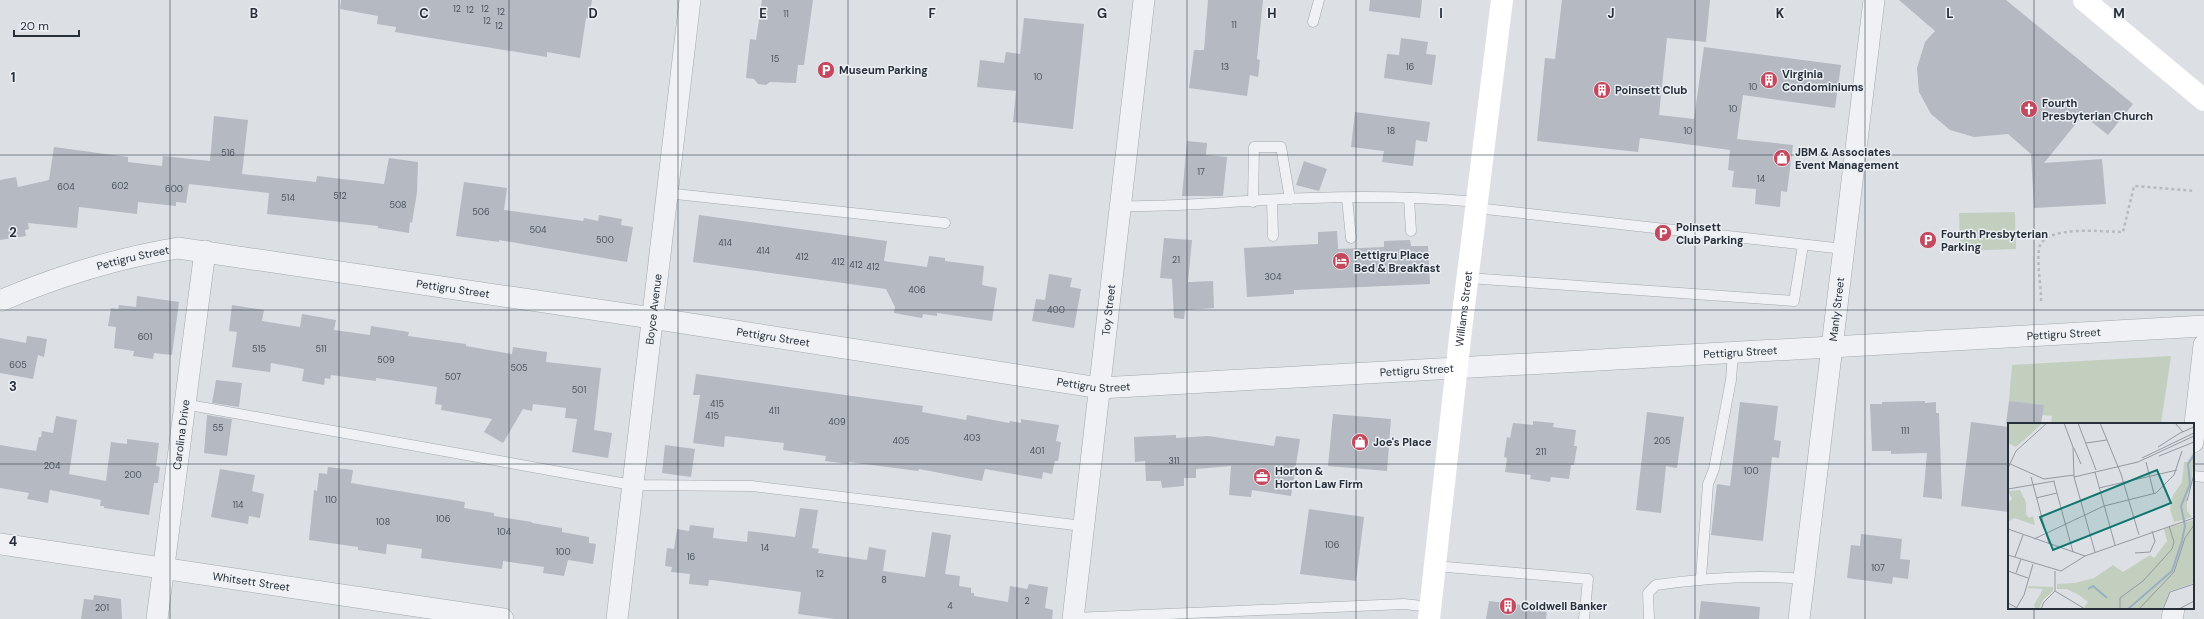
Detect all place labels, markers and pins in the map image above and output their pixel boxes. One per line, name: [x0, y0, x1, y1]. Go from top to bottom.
parking icon: Museum Parking: [816, 60, 836, 80]
place label: Museum Parking: [839, 63, 928, 77]
place label: Virginia Condominiums: [1782, 67, 1864, 94]
building icon: Virginia Condominiums: [1759, 70, 1779, 90]
building icon: Poinsett Club: [1592, 80, 1612, 100]
place label: Poinsett Club: [1615, 83, 1688, 97]
place label: Fourth Presbyterian Church: [2042, 96, 2153, 123]
church icon: Fourth Presbyterian Church: [2019, 99, 2039, 119]
place label: JBM & Associates Event Management: [1795, 145, 1899, 172]
shop icon: JBM & Associates Event Management: [1772, 148, 1792, 168]
place label: Poinsett Club Parking: [1676, 220, 1744, 247]
parking icon: Poinsett Club Parking: [1653, 223, 1673, 243]
place label: Fourth Presbyterian Parking: [1941, 227, 2048, 254]
parking icon: Fourth Presbyterian Parking: [1918, 230, 1938, 250]
place label: Pettigru Place Bed & Breakfast: [1354, 248, 1440, 275]
hotel icon: Pettigru Place Bed & Breakfast: [1331, 251, 1351, 271]
shop icon: Joe's Place: [1350, 432, 1370, 452]
place label: Joe's Place: [1373, 435, 1432, 449]
place label: Horton & Horton Law Firm: [1275, 464, 1363, 491]
office icon: Horton & Horton Law Firm: [1252, 467, 1272, 487]
building icon: Coldwell Banker: [1498, 596, 1518, 616]
place label: Coldwell Banker: [1521, 599, 1608, 613]

